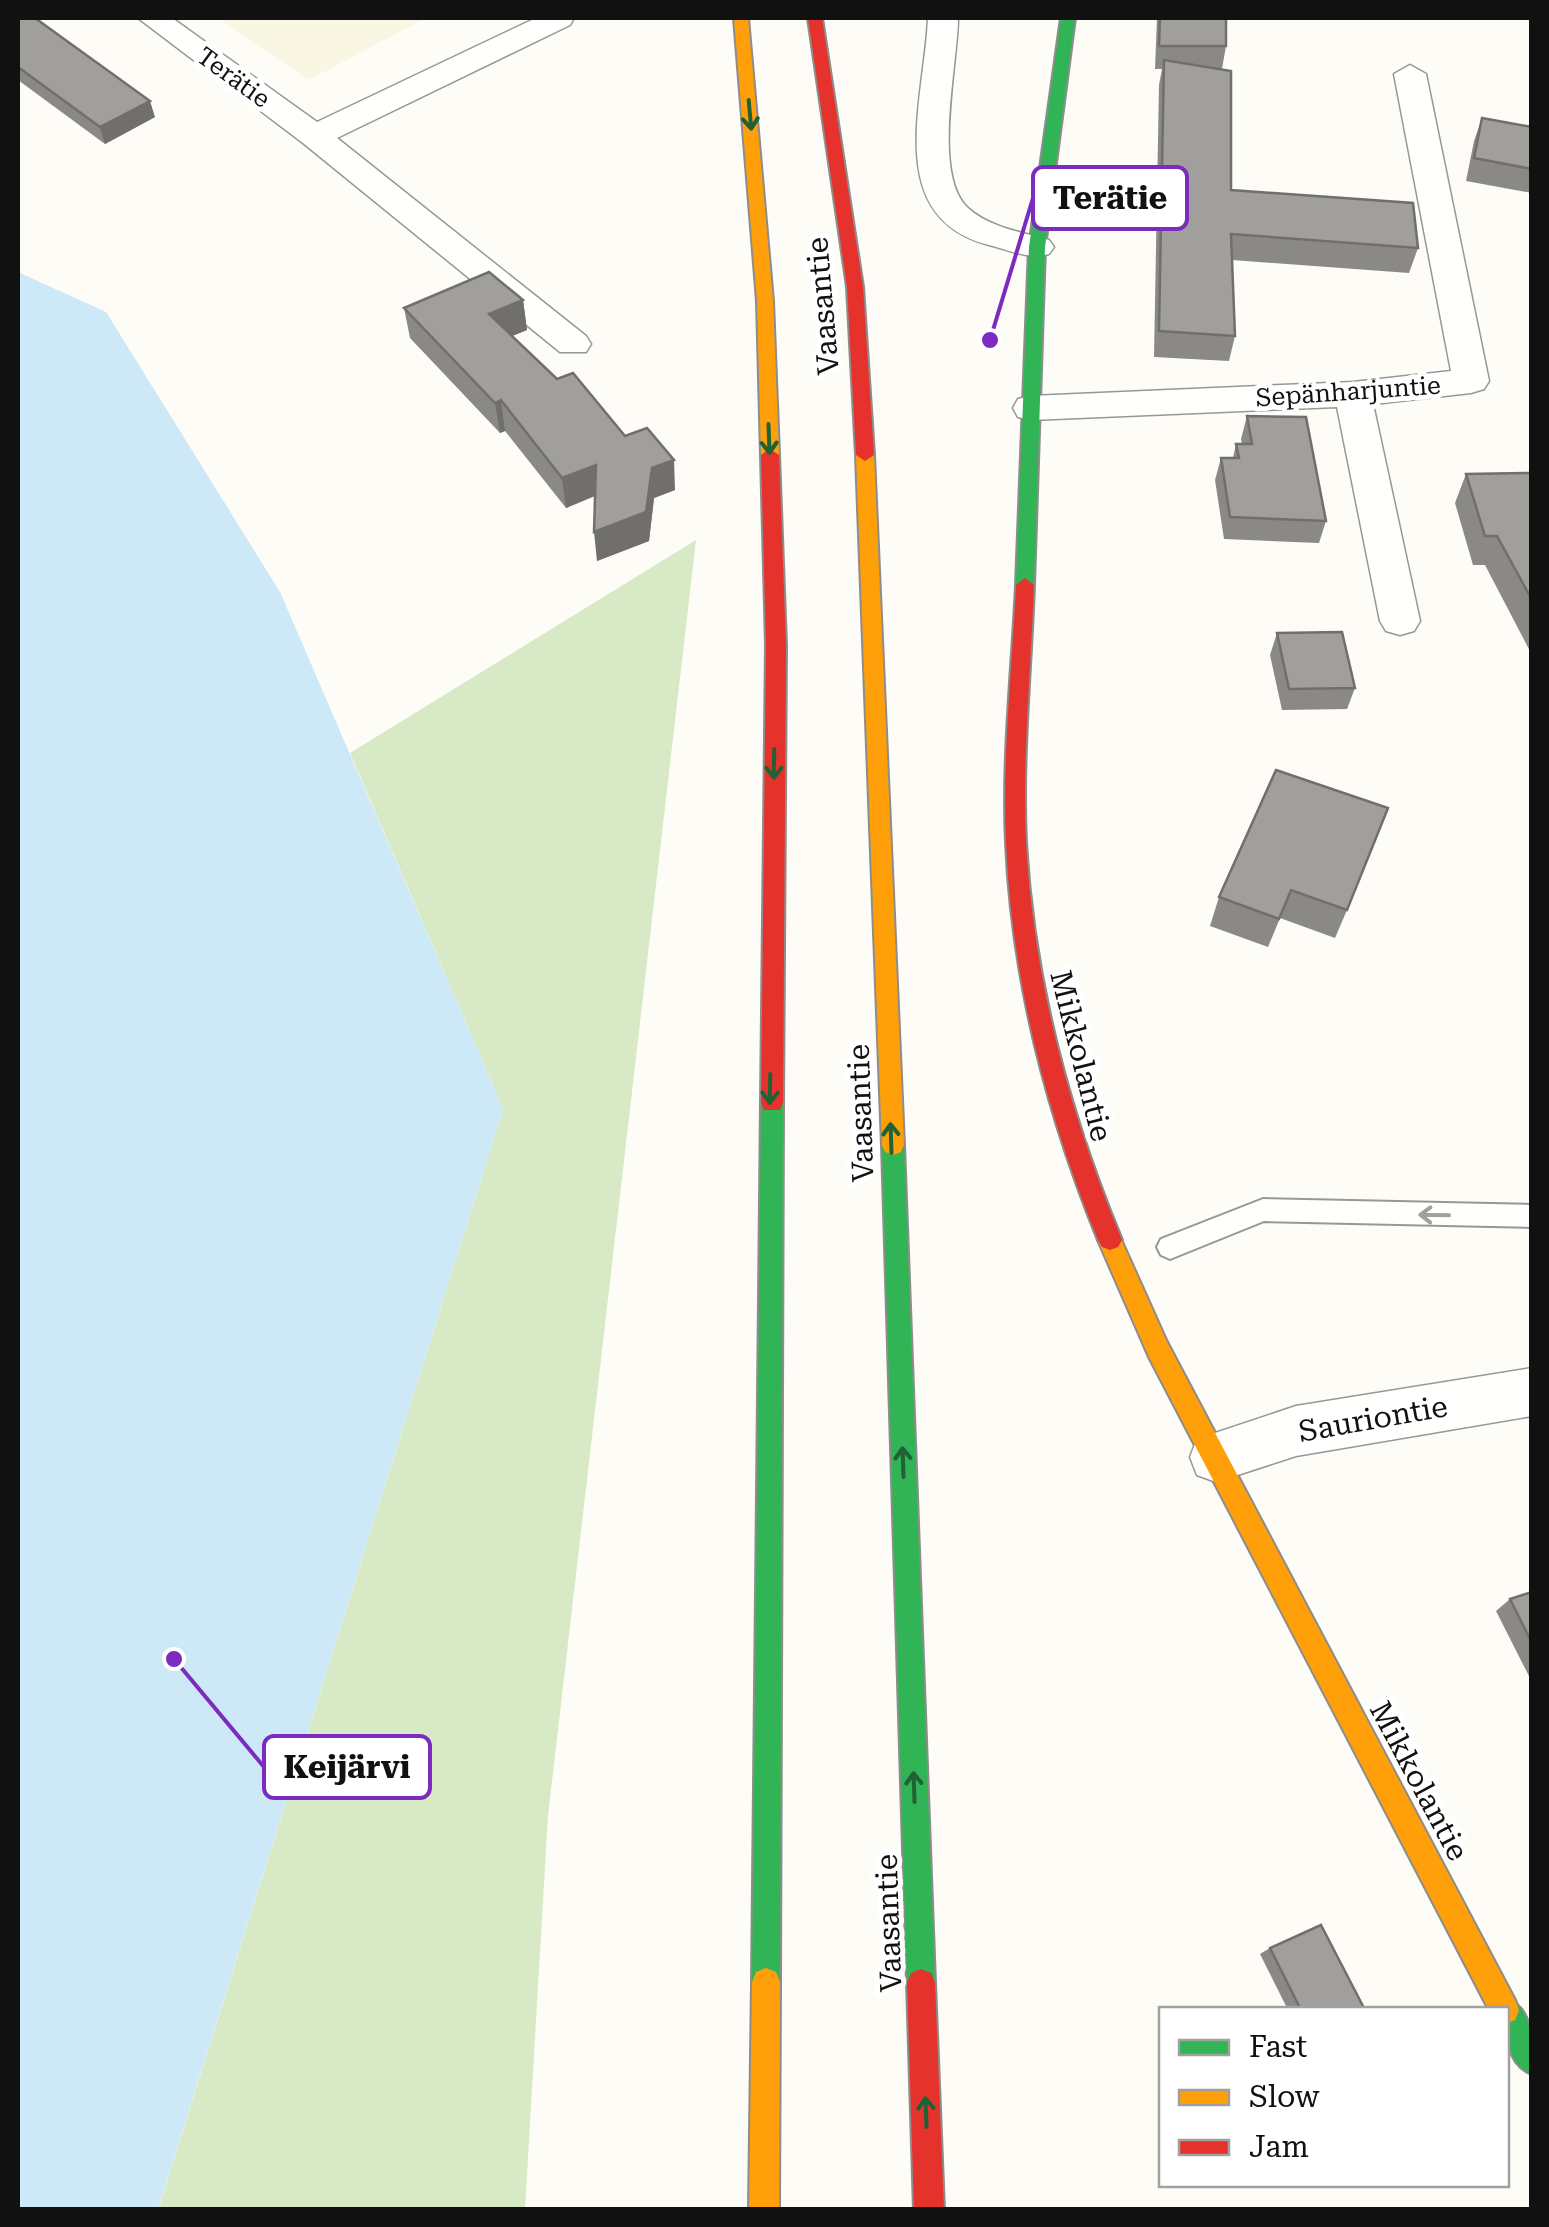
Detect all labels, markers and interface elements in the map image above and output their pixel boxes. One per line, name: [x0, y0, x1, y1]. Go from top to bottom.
street label: Terätie: [192, 41, 276, 114]
one-way arrow: [740, 98, 759, 130]
callout: Terätie: [1033, 167, 1187, 229]
text: Terätie: [1053, 179, 1167, 217]
street label: Vaasantie: [799, 236, 846, 376]
street label: Sepänharjuntie: [1255, 371, 1442, 412]
one-way arrow: [760, 422, 779, 454]
one-way arrow: [765, 747, 784, 779]
street label: Mikkolantie: [1043, 967, 1120, 1145]
street label: Vaasantie: [841, 1043, 880, 1183]
one-way arrow: [760, 1072, 780, 1104]
one-way arrow: [882, 1122, 901, 1154]
one-way arrow: [1419, 1206, 1451, 1225]
street label: Sauriontie: [1296, 1388, 1450, 1449]
one-way arrow: [893, 1447, 912, 1479]
street label: Mikkolantie: [1363, 1695, 1476, 1866]
callout: Keijärvi: [264, 1736, 430, 1798]
text: Keijärvi: [284, 1748, 411, 1786]
one-way arrow: [905, 1772, 924, 1804]
street label: Vaasantie: [869, 1853, 908, 1993]
legend: [1159, 2007, 1509, 2187]
text: Fast: [1249, 2029, 1307, 2064]
text: Slow: [1249, 2079, 1320, 2114]
one-way arrow: [916, 2097, 935, 2129]
text: Jam: [1249, 2129, 1309, 2164]

